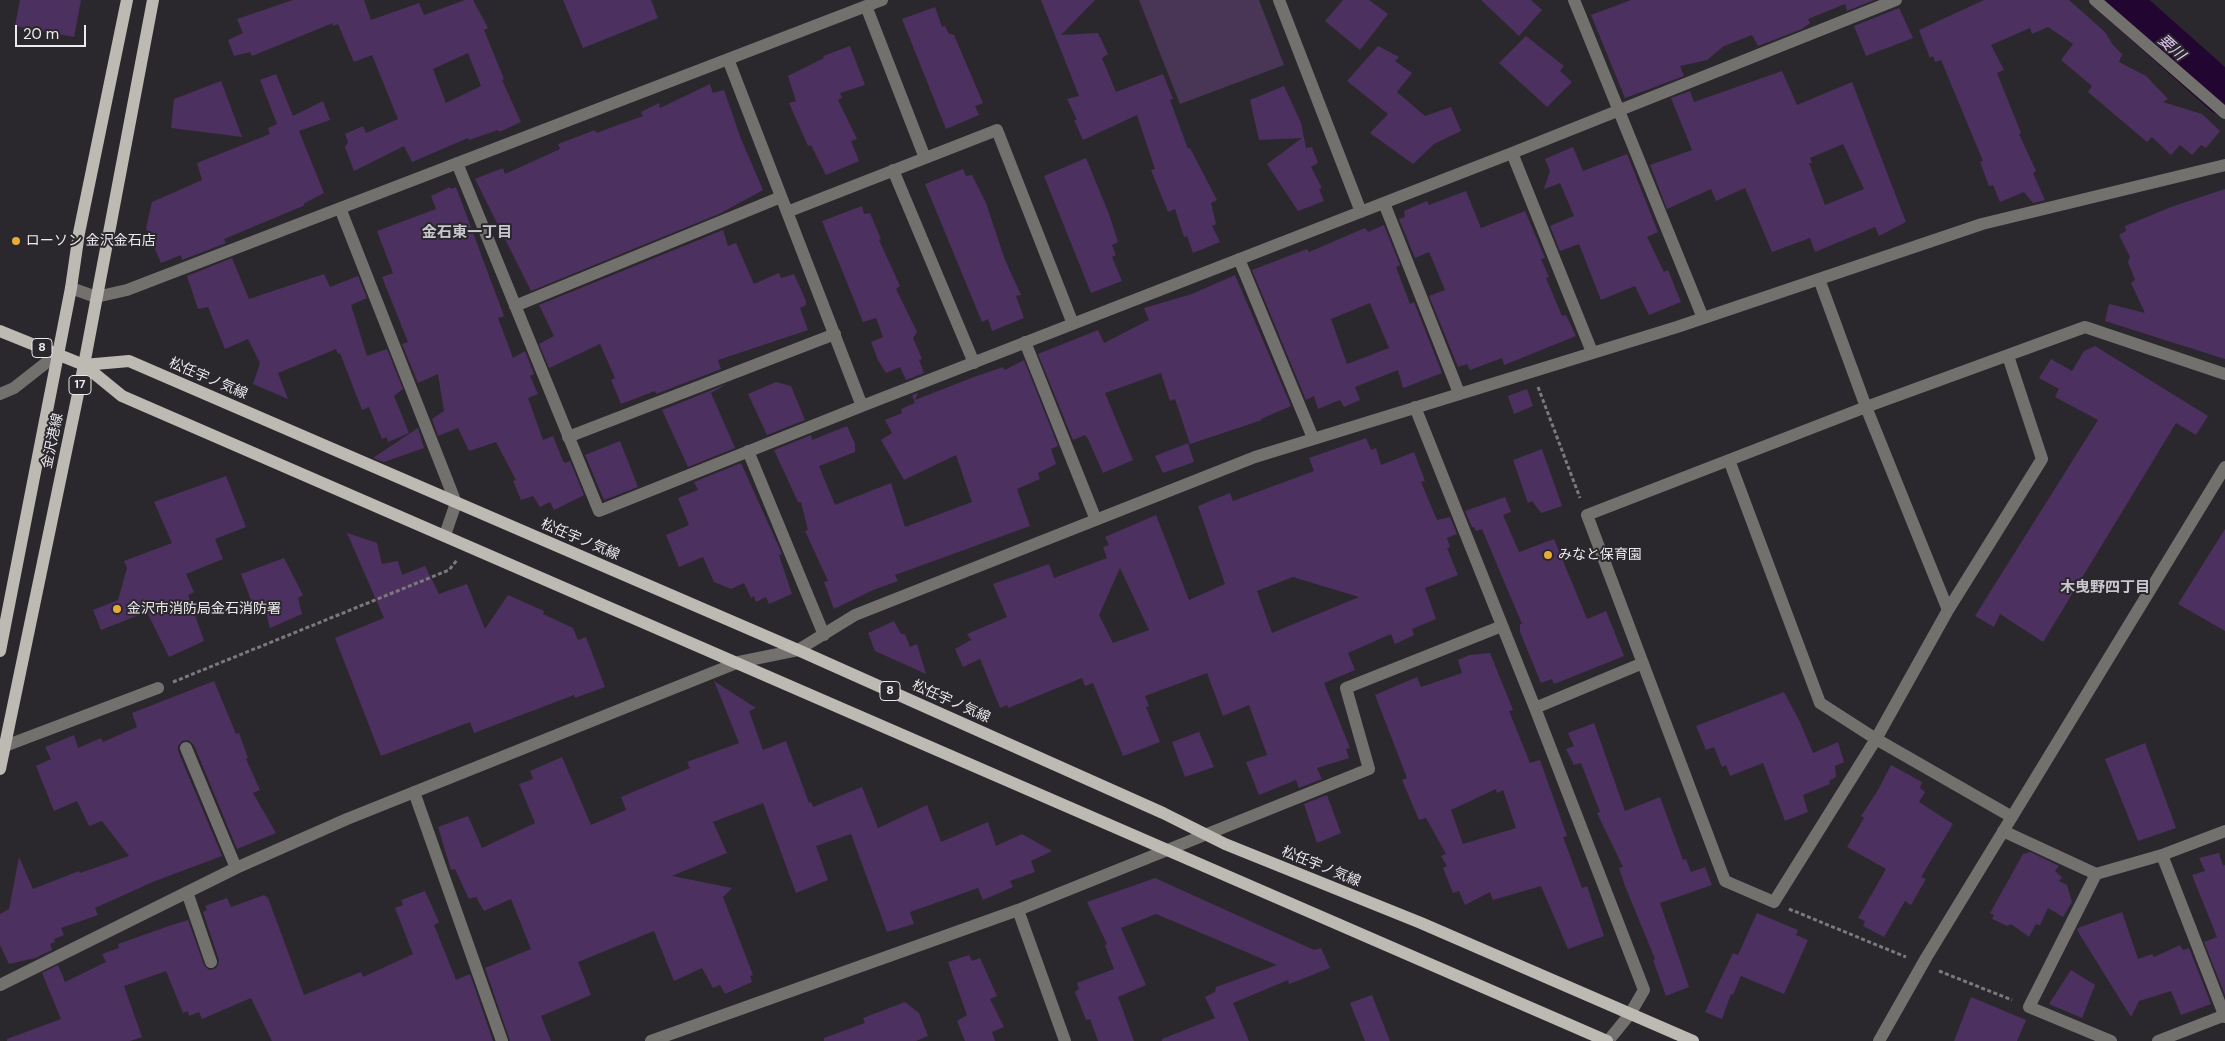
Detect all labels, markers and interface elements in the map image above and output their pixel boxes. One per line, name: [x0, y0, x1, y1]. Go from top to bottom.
scale bar: [18, 15, 89, 47]
text: 20 m: [23, 24, 59, 44]
water label: 要川: [2154, 31, 2188, 65]
district label: 金石東一丁目: [422, 224, 512, 242]
place label: ローソン 金沢金石店: [26, 233, 156, 249]
marker: ローソン 金沢金石店: [10, 235, 22, 247]
road number: 8: [32, 338, 52, 358]
street label: 松任宇ノ気線: [166, 355, 250, 403]
road number: 17: [69, 376, 91, 394]
street label: 金沢港線: [39, 412, 67, 470]
street label: 松任宇ノ気線: [538, 516, 622, 564]
place label: みなと保育園: [1558, 547, 1642, 563]
marker: みなと保育園: [1542, 549, 1554, 561]
district label: 木曳野四丁目: [2060, 579, 2150, 597]
place label: 金沢市消防局金石消防署: [127, 601, 281, 617]
marker: 金沢市消防局金石消防署: [111, 603, 123, 615]
street label: 松任宇ノ気線: [909, 677, 993, 727]
road number: 8: [880, 681, 900, 700]
street label: 松任宇ノ気線: [1279, 843, 1363, 891]

